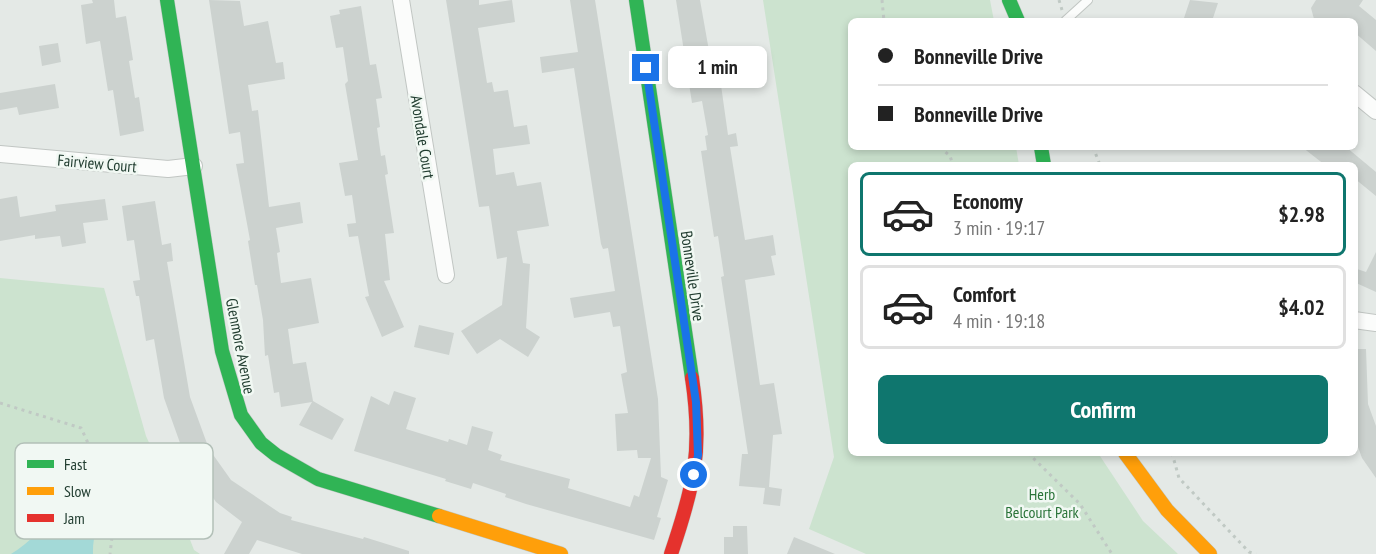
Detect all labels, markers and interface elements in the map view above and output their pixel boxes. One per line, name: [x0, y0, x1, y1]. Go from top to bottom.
text: Bonneville Drive: [914, 42, 1043, 70]
callout: 1 min: [667, 47, 766, 89]
route end: [632, 54, 659, 81]
text: 1 min: [697, 54, 738, 80]
street label: Avondale Court: [407, 94, 440, 181]
text: Bonneville Drive: [914, 100, 1043, 128]
street label: Fairview Court: [57, 150, 138, 176]
icon: car: [881, 187, 935, 241]
text: Economy: [953, 187, 1023, 215]
text: $2.98: [1278, 200, 1325, 228]
text: 3 min · 19:17: [953, 215, 1045, 241]
street label: Bonneville Drive: [677, 230, 709, 322]
icon: car: [881, 280, 935, 334]
text: Comfort: [953, 280, 1016, 308]
text: $4.02: [1278, 293, 1325, 321]
street label: Glenmore Avenue: [222, 296, 260, 396]
text: 4 min · 19:18: [953, 308, 1045, 334]
button: Confirm: [878, 375, 1328, 444]
legend: [15, 443, 213, 539]
text: Fast: [64, 454, 87, 474]
route start: [680, 461, 707, 488]
text: Slow: [64, 481, 91, 501]
park label: Herb Belcourt Park: [1005, 484, 1080, 522]
text: Jam: [63, 508, 85, 528]

